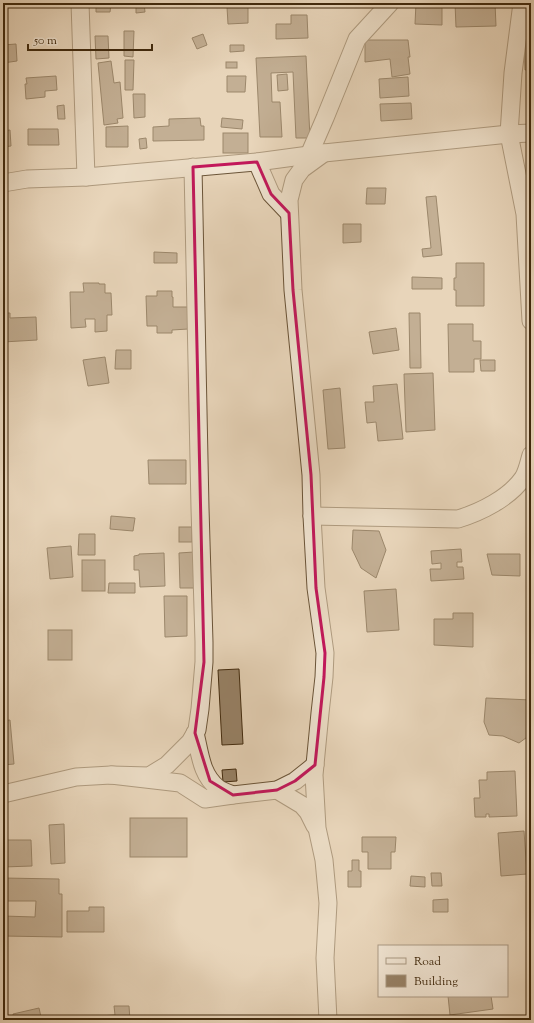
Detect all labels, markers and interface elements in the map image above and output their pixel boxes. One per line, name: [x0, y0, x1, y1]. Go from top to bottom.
scale bar: [28, 26, 152, 52]
text: 50 m: [33, 32, 57, 50]
legend: [378, 945, 508, 997]
text: Road: [414, 953, 441, 971]
text: Building: [414, 973, 458, 991]

